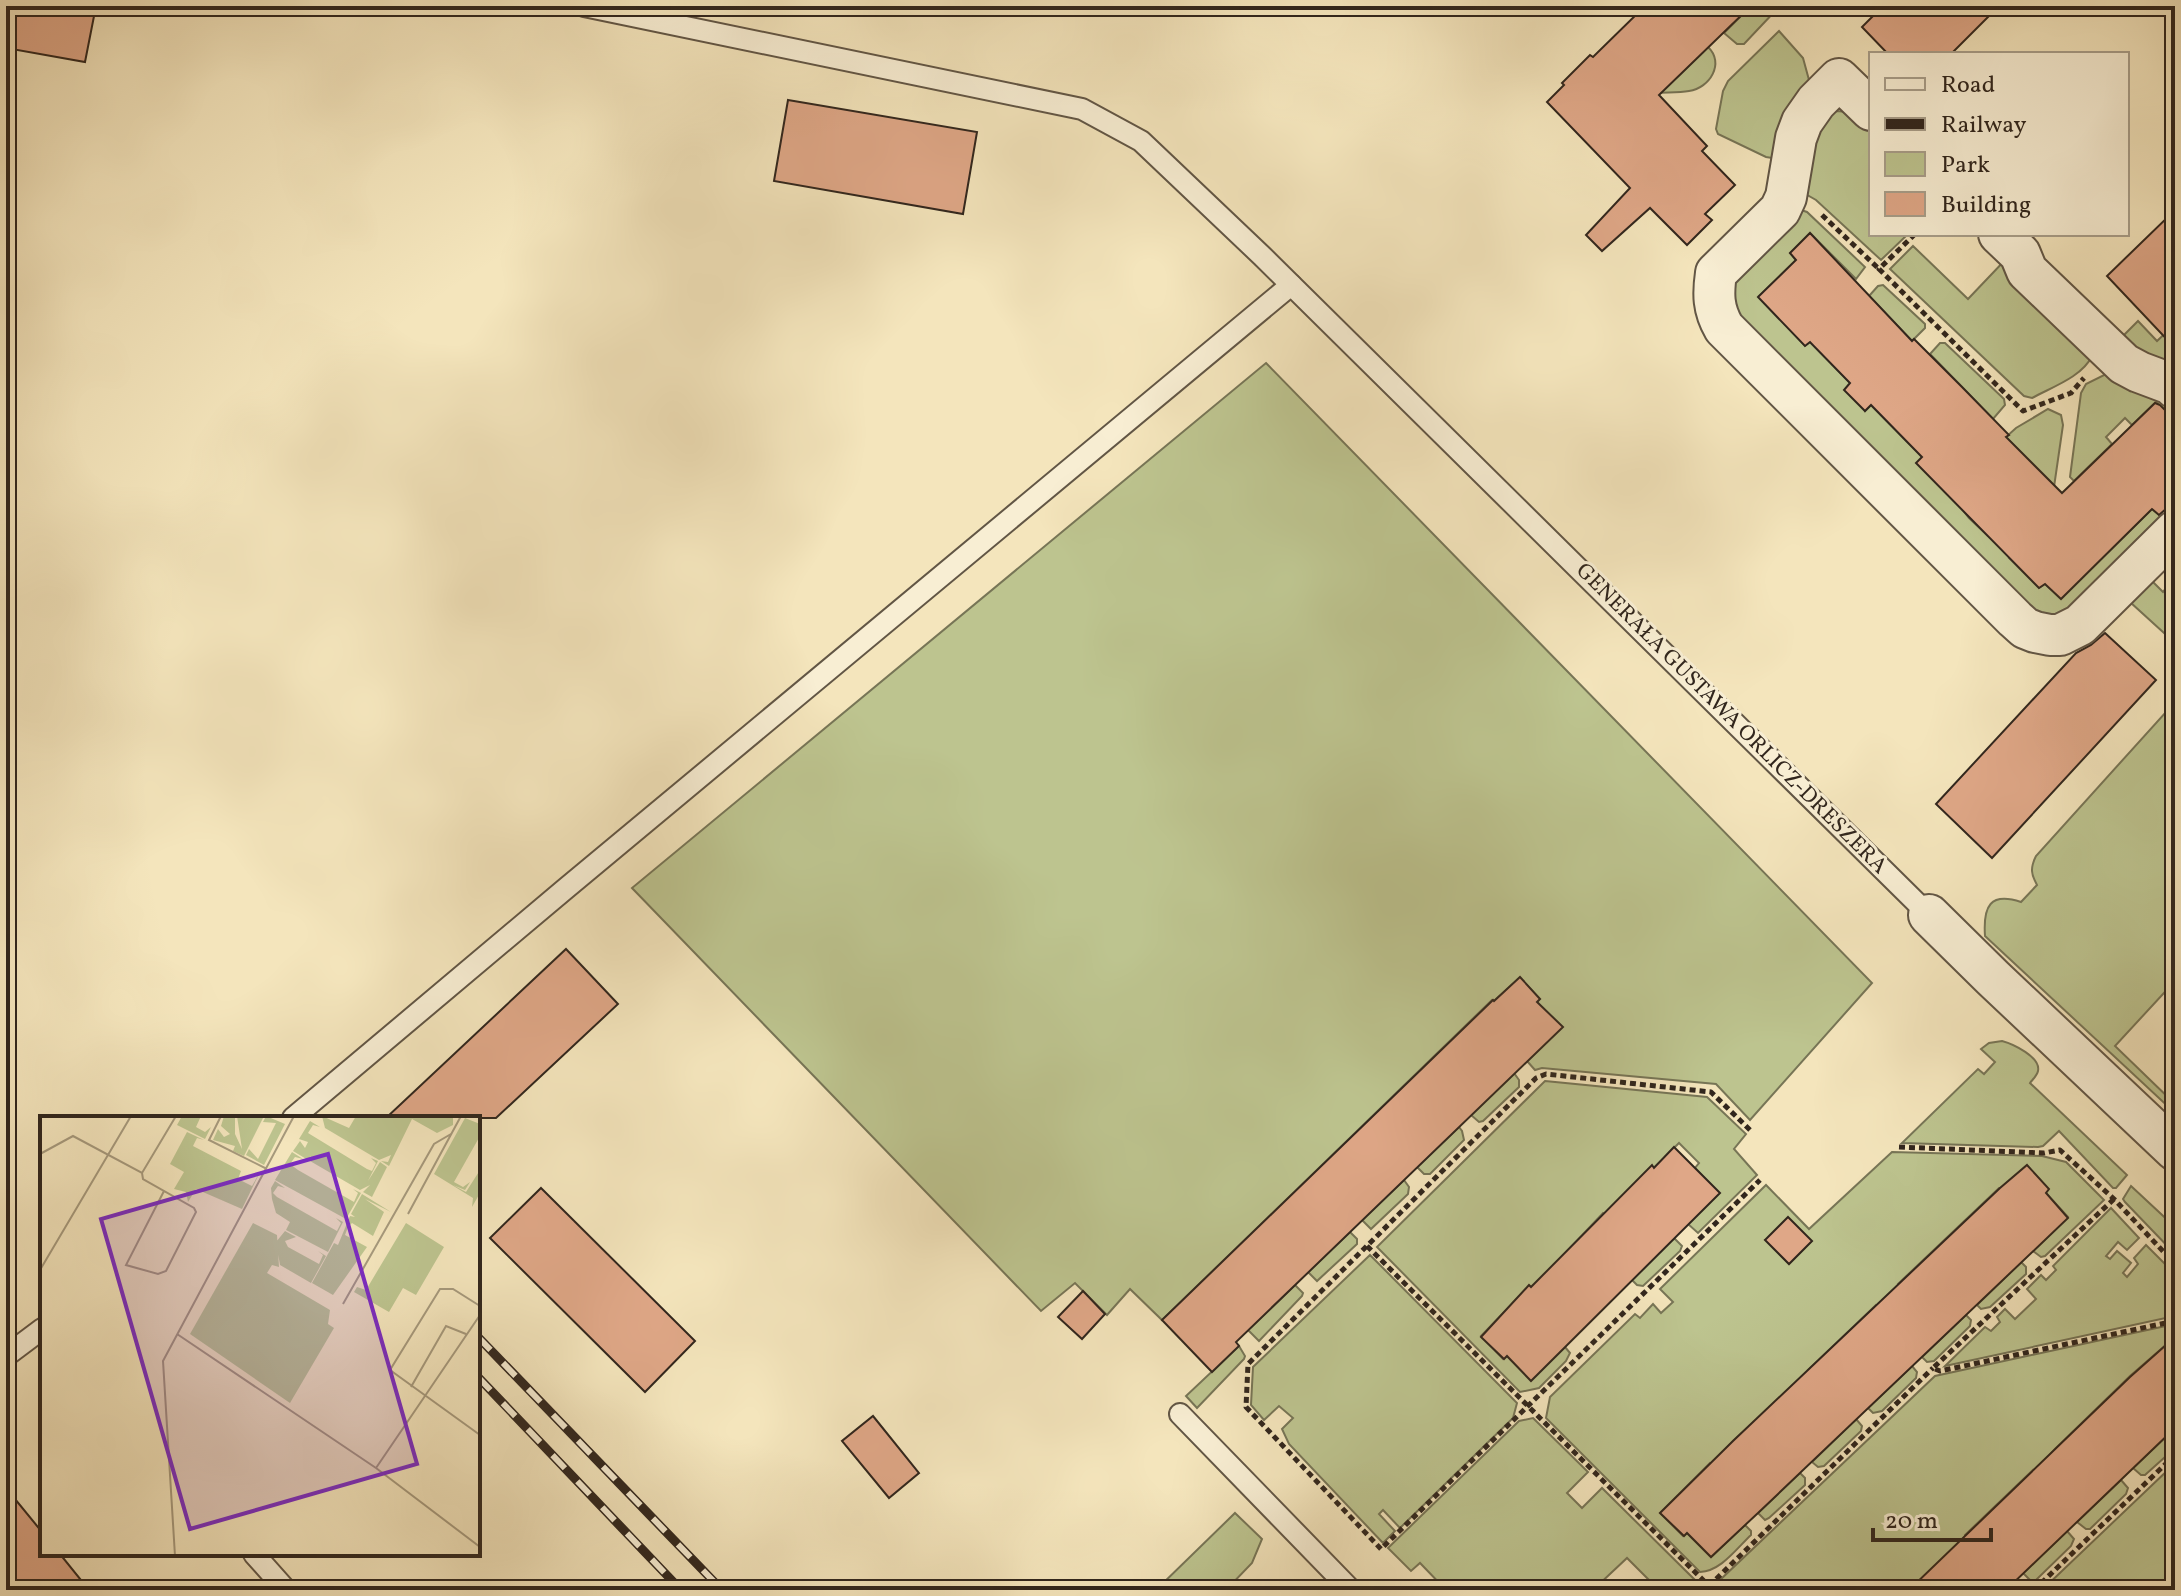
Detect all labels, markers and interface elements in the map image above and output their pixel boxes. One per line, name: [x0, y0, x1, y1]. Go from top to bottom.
legend: [1869, 52, 2129, 236]
text: Road: [1941, 69, 1995, 103]
text: Railway: [1941, 109, 2027, 143]
text: Park: [1941, 149, 1990, 183]
text: Building: [1941, 189, 2031, 223]
street label: GENERAŁA GUSTAWA ORLICZ-DRESZERA: [1568, 556, 1894, 882]
inset map: [40, 1116, 480, 1556]
scale bar: [1873, 1492, 1991, 1542]
text: 20 m: [1885, 1505, 1938, 1539]

